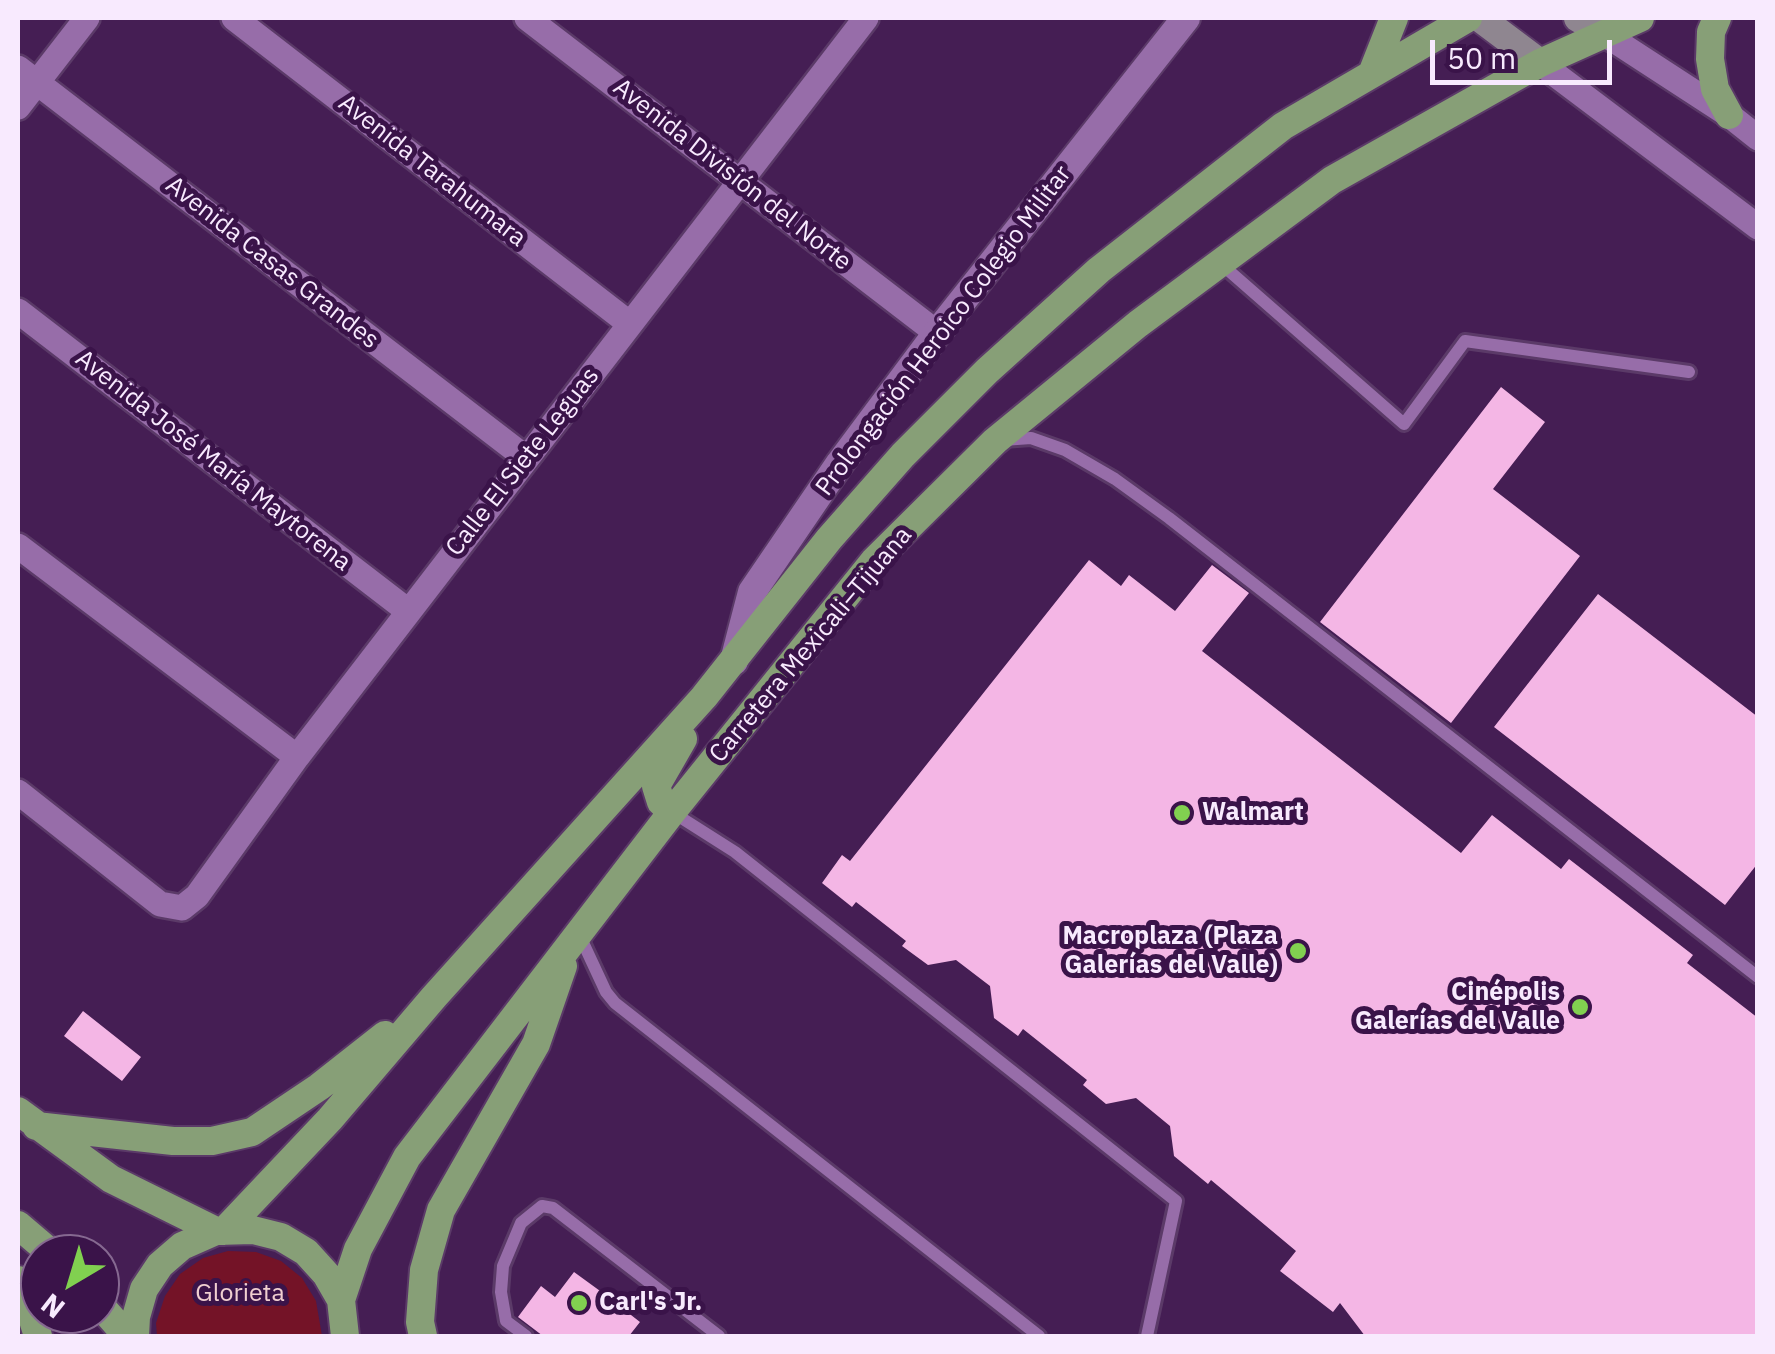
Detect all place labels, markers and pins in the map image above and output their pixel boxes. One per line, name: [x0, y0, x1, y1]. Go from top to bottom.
place label: Walmart: [1202, 798, 1304, 828]
marker: Walmart: [1171, 802, 1193, 824]
place label: Macroplaza (Plaza Galerías del Valle): [1062, 922, 1278, 981]
marker: Macroplaza (Plaza Galerías del Valle): [1287, 940, 1309, 962]
place label: Cinépolis Galerías del Valle: [1355, 978, 1560, 1037]
marker: Cinépolis Galerías del Valle: [1569, 996, 1591, 1018]
place label: Carl's Jr.: [599, 1288, 702, 1318]
marker: Carl's Jr.: [568, 1292, 590, 1314]

